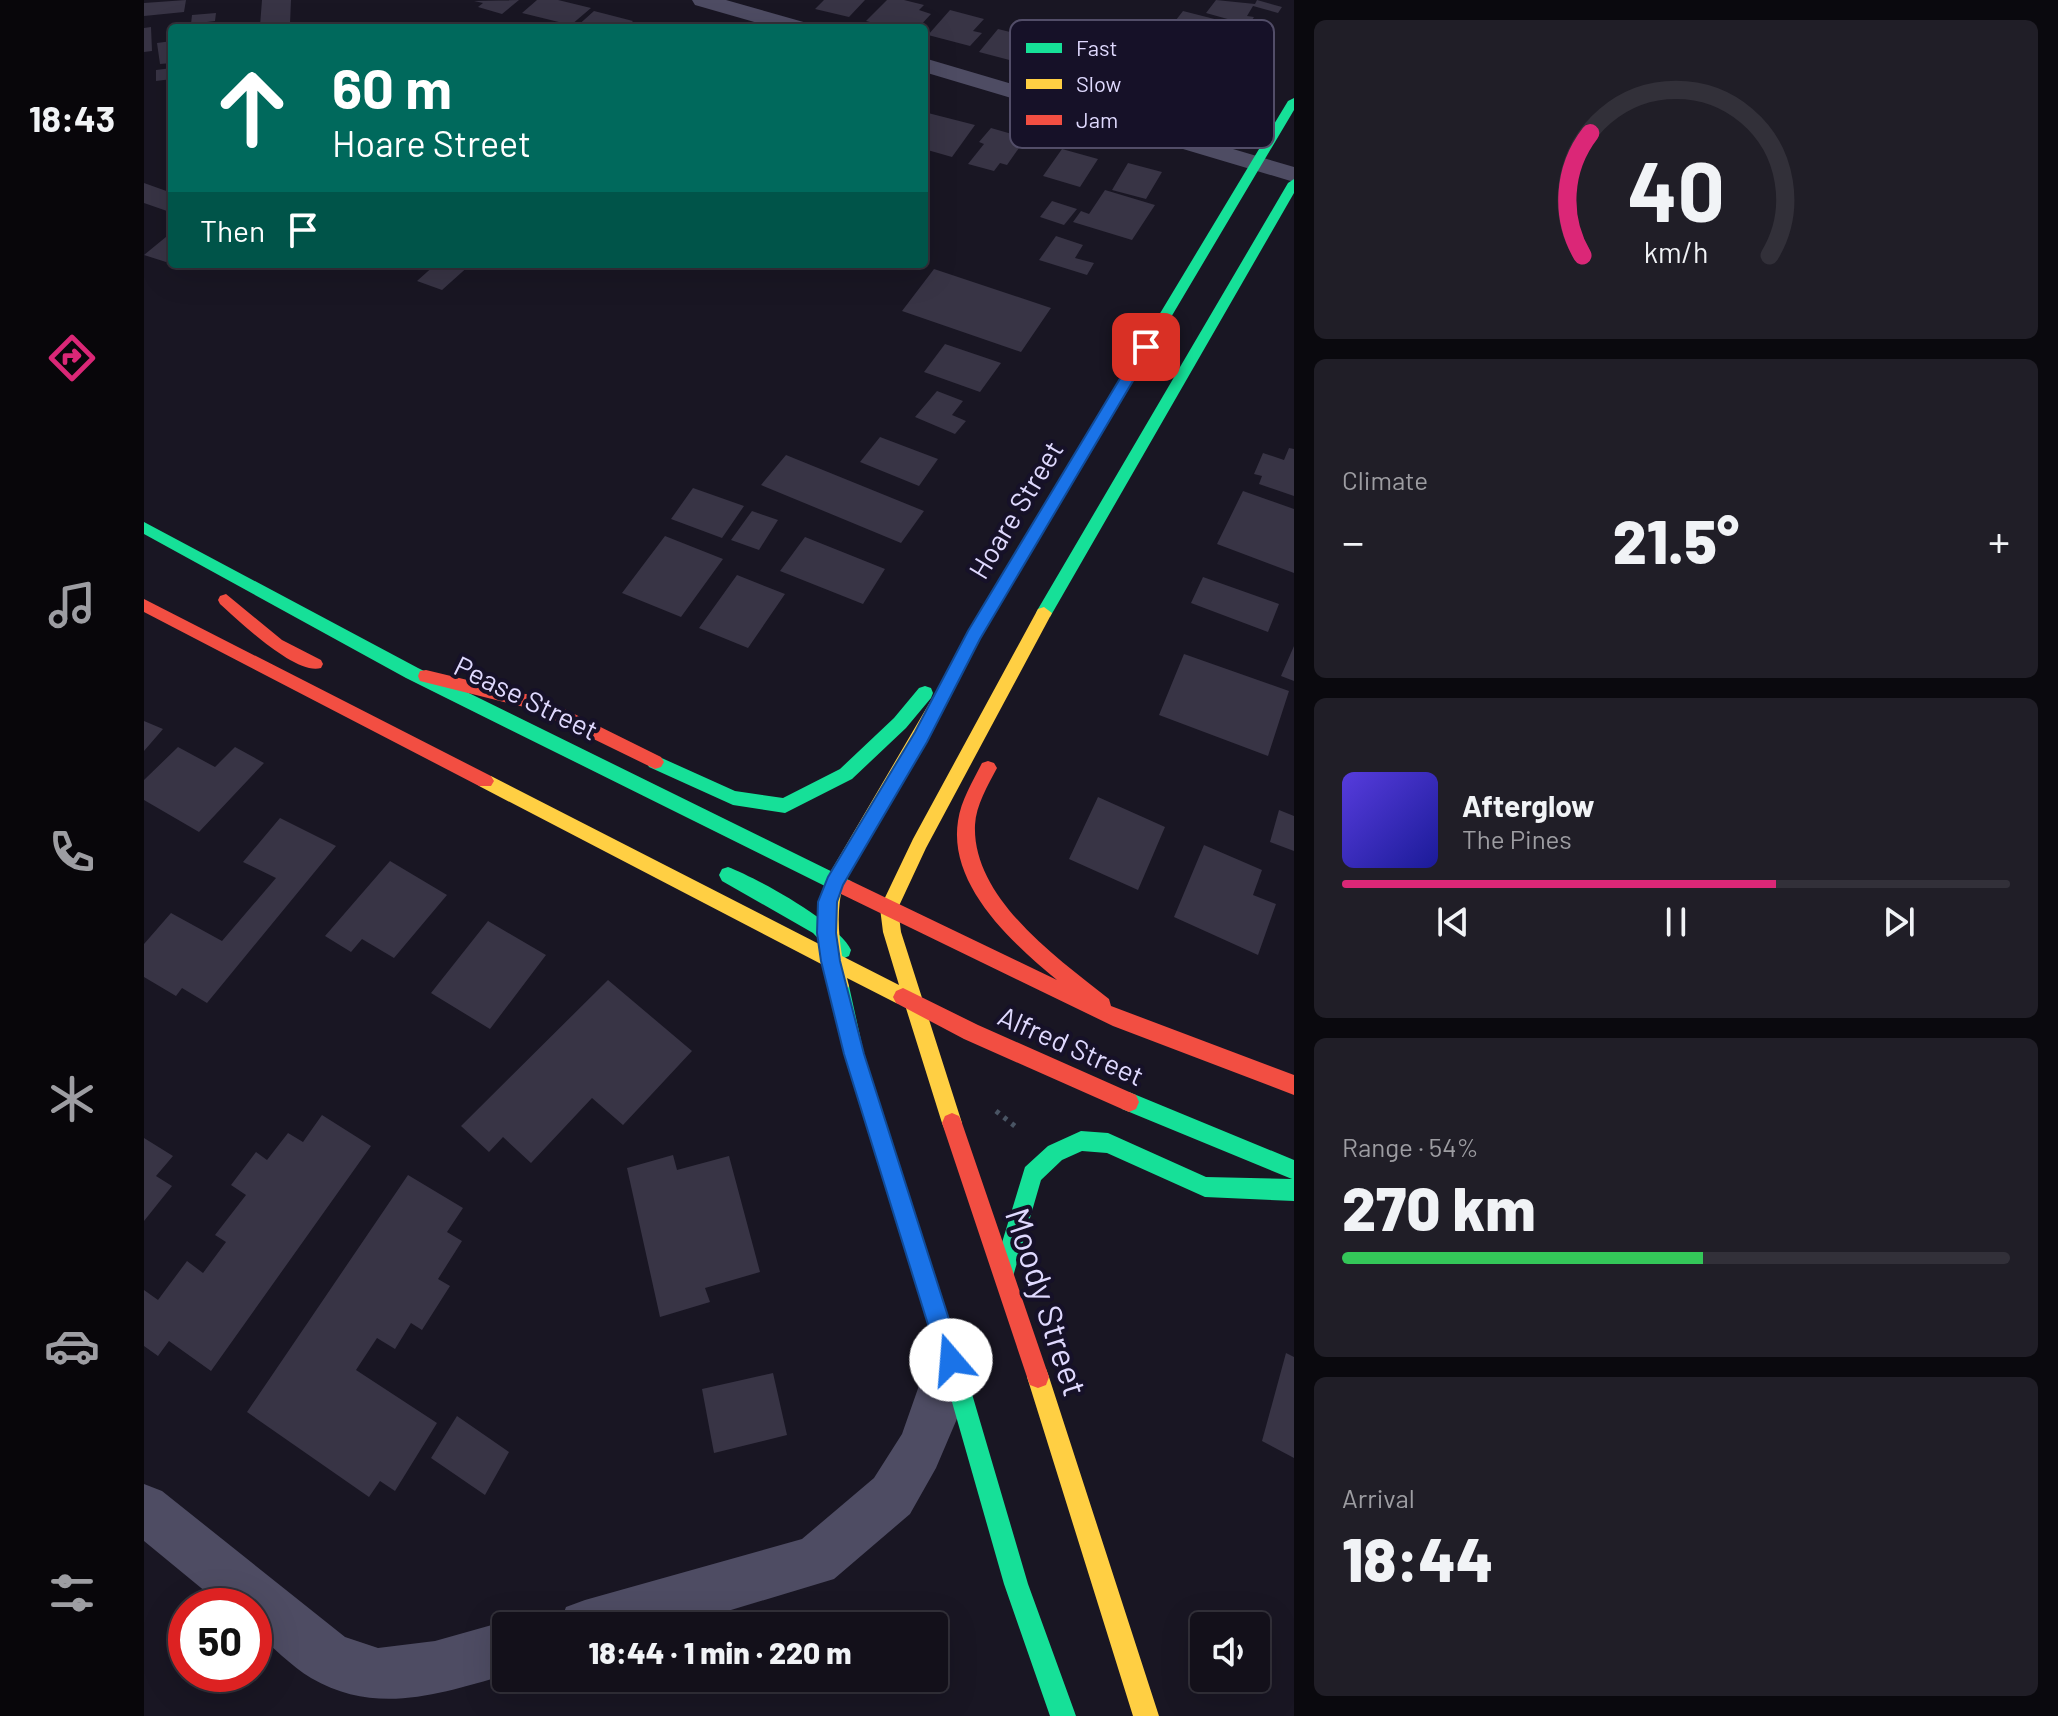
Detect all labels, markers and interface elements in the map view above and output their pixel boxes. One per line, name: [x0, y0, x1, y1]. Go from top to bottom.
legend: [1010, 20, 1274, 148]
text: Fast: [1076, 34, 1118, 60]
text: 60 m: [332, 53, 452, 120]
icon: ahead: [200, 56, 304, 160]
text: Slow: [1076, 70, 1121, 96]
text: 18:43: [29, 96, 115, 139]
text: Jam: [1076, 106, 1118, 132]
text: Hoare Street: [332, 121, 531, 164]
text: 40: [1627, 138, 1725, 238]
icon: arrive: [281, 208, 325, 252]
text: Then: [200, 212, 265, 248]
text: km/h: [1644, 234, 1708, 269]
pin: [1112, 313, 1180, 381]
icon: arrive: [1124, 325, 1168, 369]
icon: directions: [44, 330, 100, 386]
street label: Hoare Street: [961, 434, 1070, 585]
text: Climate: [1342, 464, 1428, 495]
text: 21.5°: [1613, 504, 1739, 576]
text: −: [1342, 514, 1364, 567]
text: +: [1988, 514, 2010, 567]
icon: music: [44, 577, 100, 633]
street label: Pease Street: [449, 648, 604, 746]
text: Afterglow: [1462, 787, 1595, 823]
text: The Pines: [1462, 823, 1572, 854]
icon: phone: [44, 824, 100, 880]
icon: previous: [1431, 900, 1475, 944]
icon: pause: [1654, 900, 1698, 944]
icon: next: [1877, 900, 1921, 944]
street label: Alfred Street: [993, 998, 1149, 1092]
icon: climate: [44, 1071, 100, 1127]
text: Range · 54%: [1342, 1131, 1479, 1162]
text: 270 km: [1342, 1171, 1536, 1243]
street label: Moody Street: [998, 1202, 1097, 1401]
icon: car: [44, 1318, 100, 1374]
position arrow: [909, 1318, 993, 1402]
text: Arrival: [1342, 1482, 1415, 1513]
text: 18:44: [1342, 1522, 1494, 1594]
icon: filters: [44, 1565, 100, 1621]
speed limit sign: 50: [168, 1588, 272, 1692]
map controls: [1190, 1612, 1270, 1692]
button: sound: [1190, 1612, 1270, 1692]
text: 18:44 · 1 min · 220 m: [589, 1634, 851, 1670]

